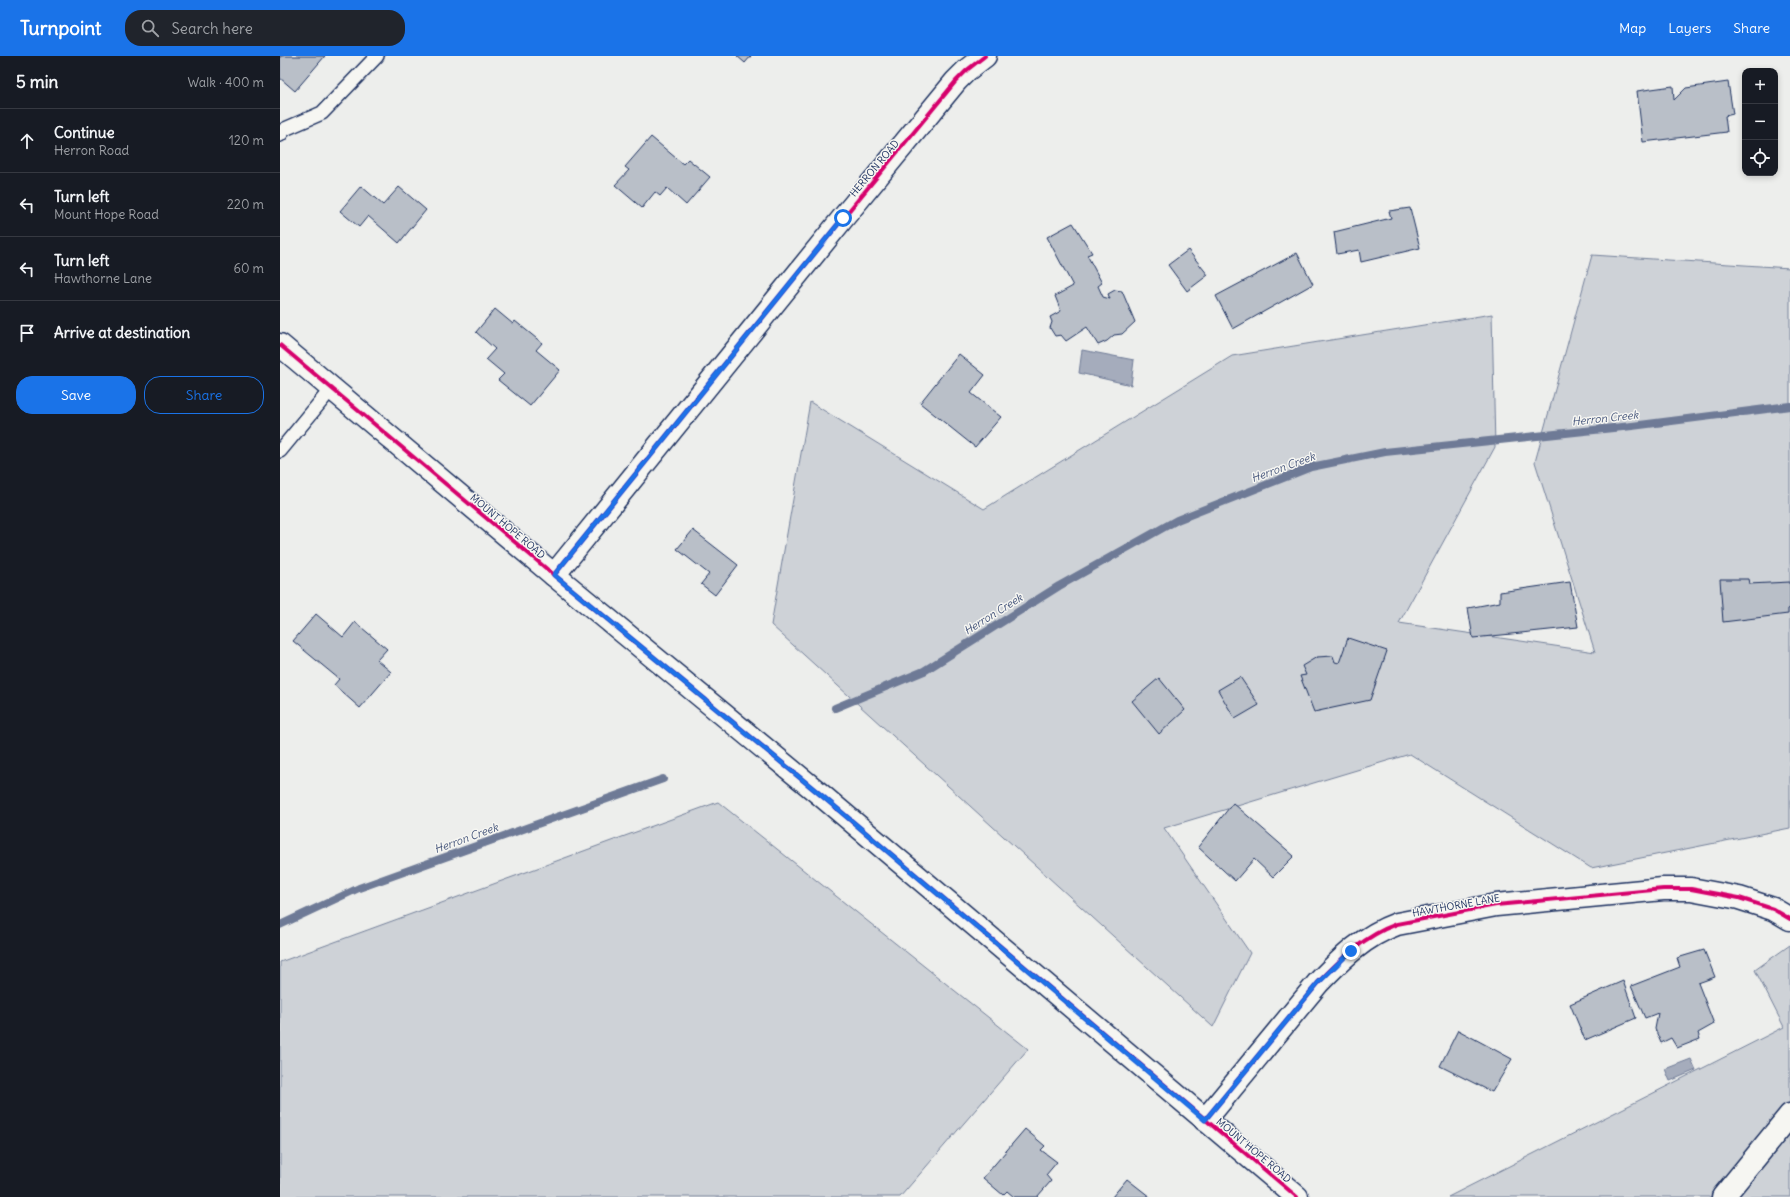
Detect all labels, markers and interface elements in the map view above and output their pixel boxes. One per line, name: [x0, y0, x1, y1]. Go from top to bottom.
search box: [125, 10, 405, 46]
text: Turnpoint: [20, 16, 101, 40]
icon: search: [139, 17, 161, 39]
text: Search here: [171, 19, 253, 38]
text: Map: [1619, 19, 1646, 37]
text: Layers: [1668, 19, 1711, 37]
text: Share: [1733, 19, 1770, 37]
map controls: [1742, 68, 1778, 176]
button: +: [1742, 68, 1778, 104]
text: 5 min: [16, 71, 58, 93]
text: Walk · 400 m: [187, 74, 264, 91]
button: −: [1742, 104, 1778, 140]
text: Continue: [54, 123, 115, 142]
icon: ahead: [16, 130, 38, 152]
text: 120 m: [229, 132, 264, 149]
street label: HERRON ROAD: [847, 137, 902, 199]
button: locate: [1742, 140, 1778, 176]
text: Herron Road: [54, 142, 129, 159]
text: Turn left: [54, 187, 109, 206]
icon: left: [16, 194, 38, 216]
text: 220 m: [227, 196, 264, 213]
text: Mount Hope Road: [54, 206, 159, 223]
route start: [834, 209, 852, 227]
text: Turn left: [54, 251, 109, 270]
icon: left: [16, 258, 38, 280]
text: 60 m: [233, 260, 264, 277]
text: Hawthorne Lane: [54, 270, 152, 287]
icon: arrive: [16, 322, 38, 344]
text: Arrive at destination: [54, 323, 190, 342]
button: Save: [16, 376, 136, 414]
button: Share: [144, 376, 264, 414]
water label: Herron Creek: [1571, 407, 1640, 428]
water label: Herron Creek: [1249, 449, 1318, 485]
street label: MOUNT HOPE ROAD: [468, 491, 548, 562]
water label: Herron Creek: [961, 590, 1026, 638]
water label: Herron Creek: [432, 820, 501, 856]
street label: HAWTHORNE LANE: [1411, 891, 1501, 920]
route end: [1342, 942, 1360, 960]
street label: MOUNT HOPE ROAD: [1214, 1115, 1294, 1186]

